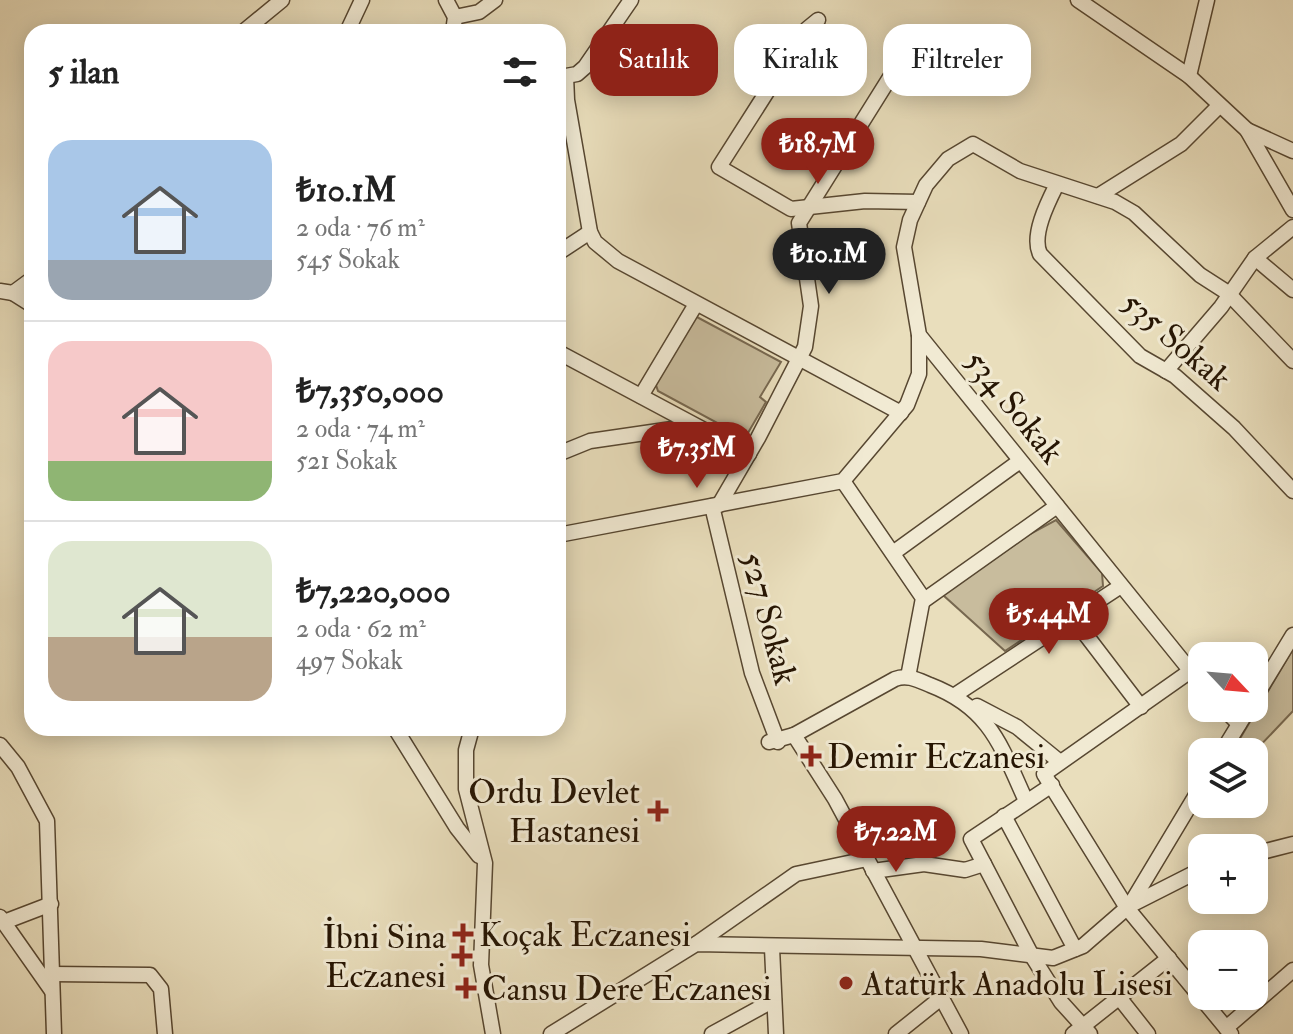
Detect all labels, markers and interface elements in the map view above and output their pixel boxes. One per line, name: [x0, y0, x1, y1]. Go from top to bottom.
chip: Satılık: [590, 24, 718, 96]
chip: Kiralık: [734, 24, 867, 96]
chip: Filtreler: [883, 24, 1031, 96]
icon: filters: [498, 50, 542, 94]
text: 5 ilan: [48, 51, 119, 94]
pin: ₺18.7M: [753, 118, 883, 186]
text: ₺18.7M: [779, 128, 857, 160]
text: ₺10.1M: [296, 169, 396, 212]
icon: home: [112, 172, 208, 268]
text: 2 oda · 76 m²: [296, 212, 425, 244]
pin: ₺10.1M: [764, 228, 894, 296]
text: ₺10.1M: [791, 238, 867, 270]
text: 545 Sokak: [296, 244, 400, 276]
street label: 535 Sokak: [1112, 282, 1240, 400]
street label: 534 Sokak: [955, 341, 1073, 473]
text: ₺7,350,000: [296, 370, 444, 413]
icon: home: [112, 373, 208, 469]
text: 2 oda · 74 m²: [296, 413, 425, 445]
pin: ₺7.35M: [632, 422, 762, 490]
text: ₺7.35M: [658, 432, 736, 464]
text: 521 Sokak: [296, 445, 398, 477]
street label: 527 Sokak: [730, 547, 807, 690]
text: ₺7,220,000: [296, 570, 451, 613]
icon: home: [112, 573, 208, 669]
pin: ₺5.44M: [984, 588, 1114, 656]
text: ₺5.44M: [1007, 598, 1091, 630]
text: 2 oda · 62 m²: [296, 613, 426, 645]
north arrow: [1188, 642, 1268, 722]
map controls: [1188, 642, 1268, 1010]
text: 497 Sokak: [296, 645, 403, 677]
place label: Demir Eczanesi: [827, 736, 1045, 779]
button: layers: [1188, 738, 1268, 818]
marker: Demir Eczanesi: [802, 747, 820, 765]
place label: Ordu Devlet Hastanesi: [468, 771, 640, 853]
marker: Ordu Devlet Hastanesi: [647, 800, 669, 822]
pin: ₺7.22M: [831, 806, 961, 874]
text: ₺7.22M: [855, 816, 937, 848]
button: +: [1188, 834, 1268, 914]
place label: Koçak Eczanesi: [479, 914, 691, 957]
place label: İbni Sina Eczanesi: [322, 916, 447, 998]
marker: Koçak Eczanesi: [454, 925, 472, 943]
button: −: [1188, 930, 1268, 1010]
marker: İbni Sina Eczanesi: [453, 947, 471, 965]
place label: Atatürk Anadolu Lisesi: [861, 963, 1173, 1006]
place label: Cansu Dere Eczanesi: [482, 968, 772, 1011]
marker: Atatürk Anadolu Lisesi: [837, 974, 855, 992]
marker: Cansu Dere Eczanesi: [457, 979, 475, 997]

